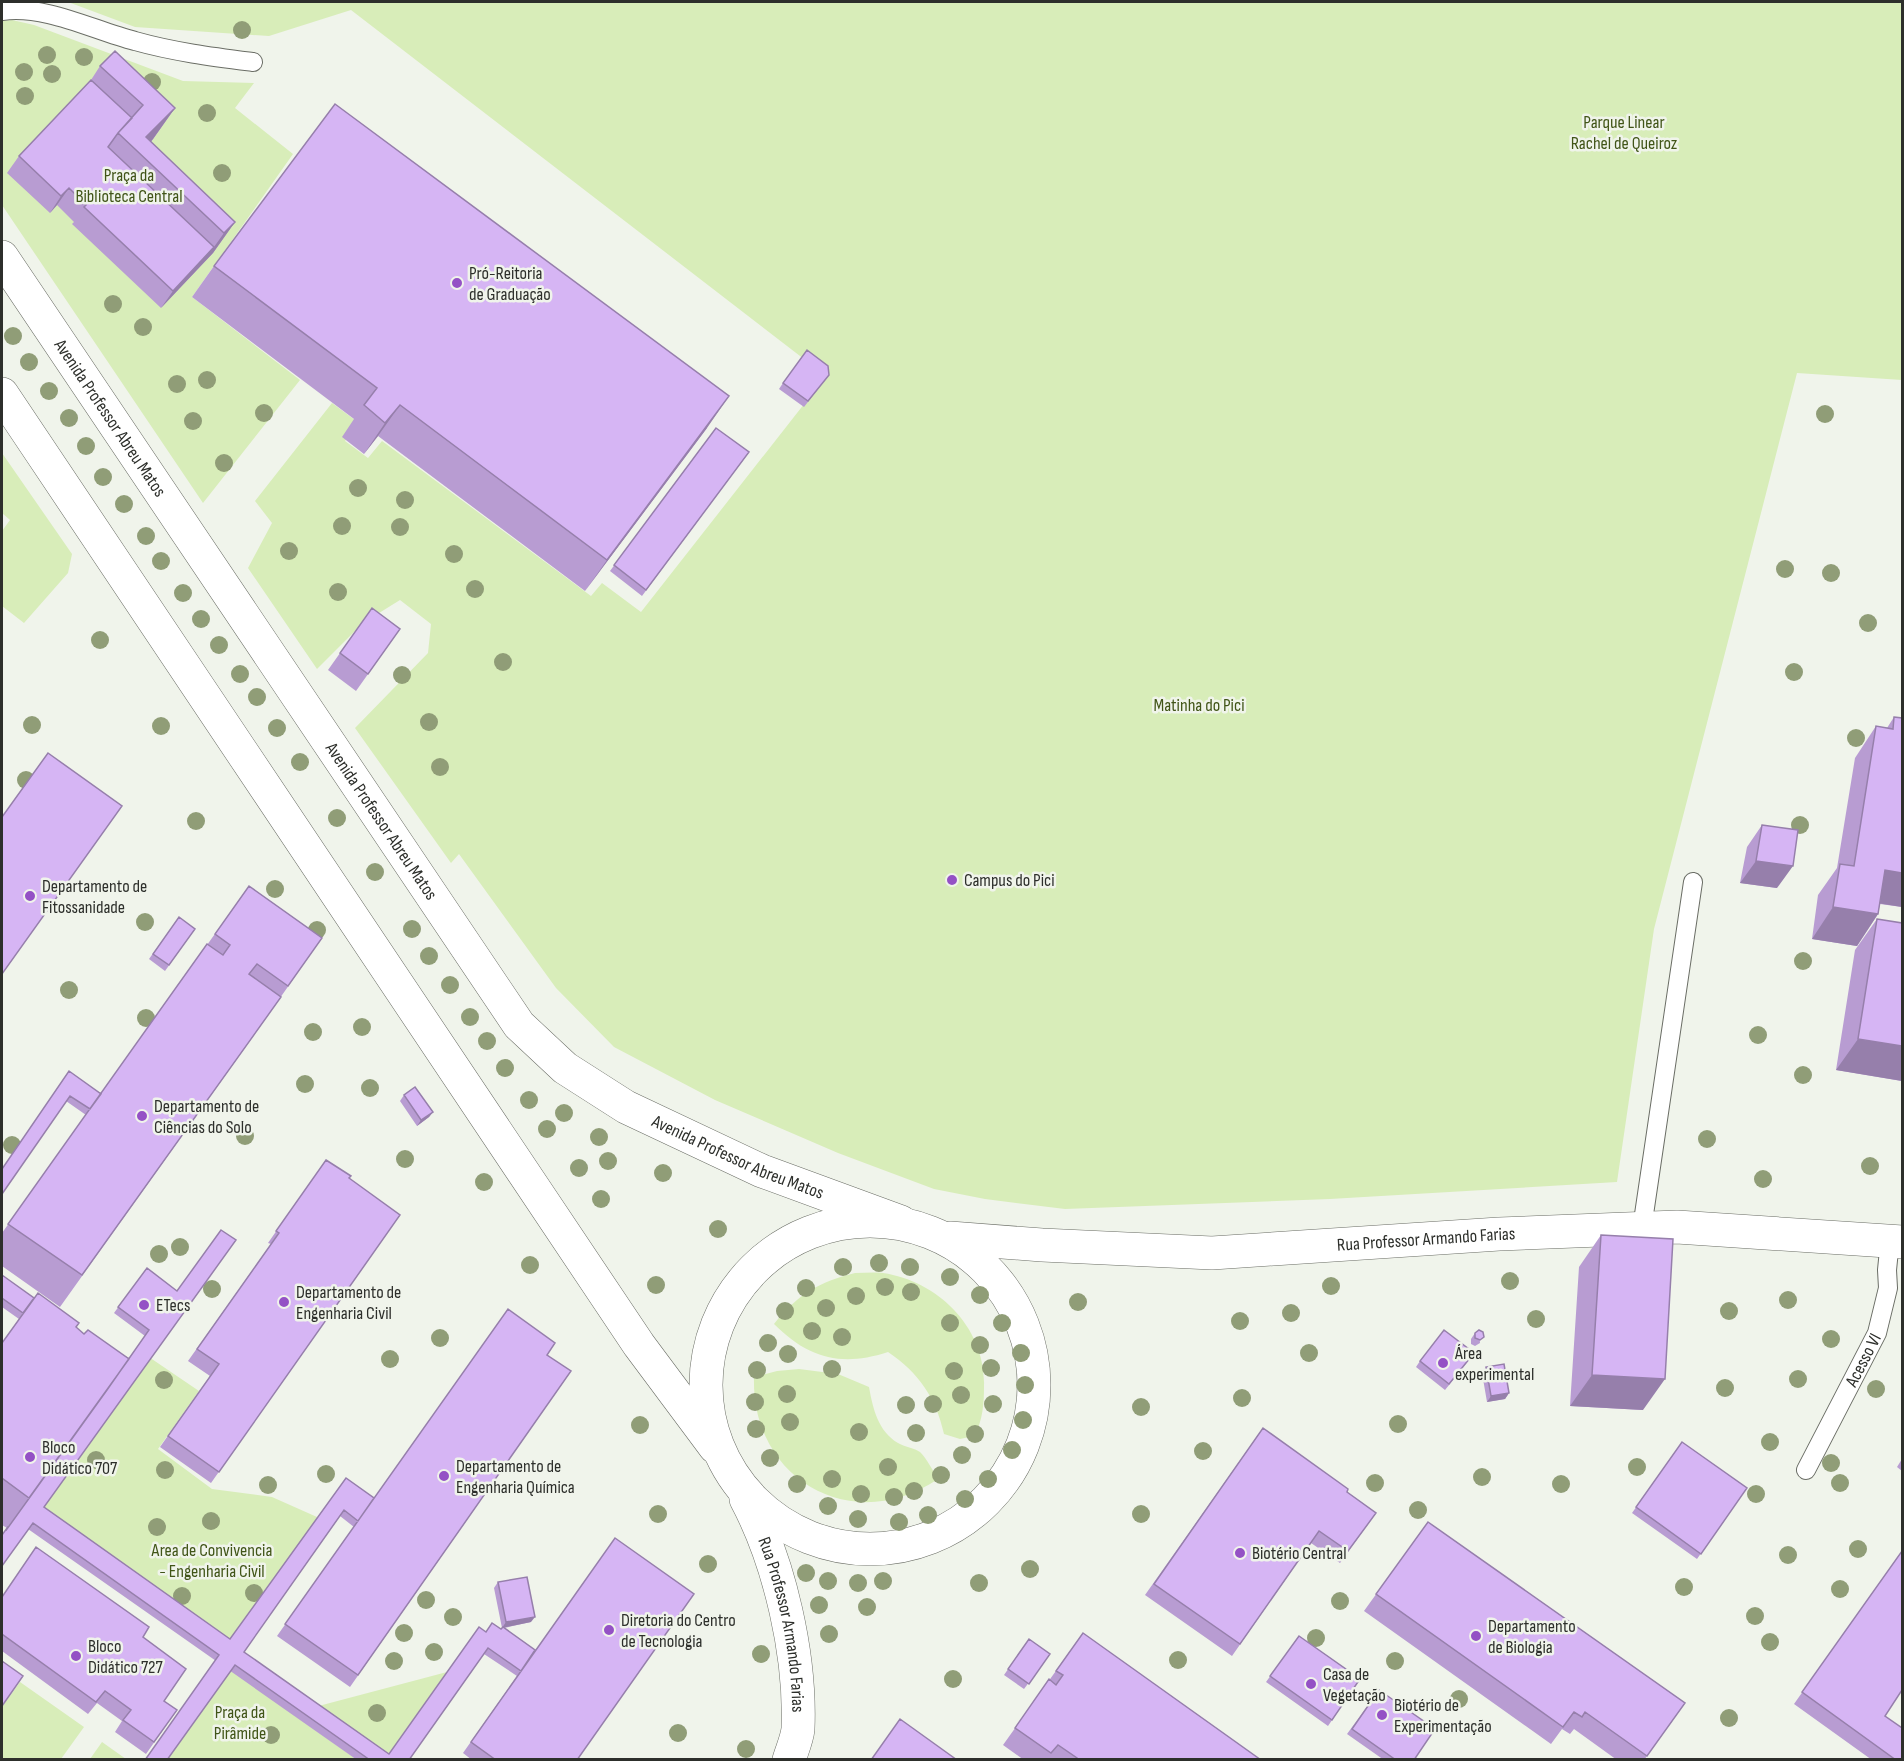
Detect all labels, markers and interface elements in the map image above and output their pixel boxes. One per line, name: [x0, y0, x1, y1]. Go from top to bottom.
park label: Parque Linear Rachel de Queiroz: [1571, 112, 1678, 154]
park label: Praça da Biblioteca Central: [76, 165, 183, 207]
place label: Pró-Reitoria de Graduação: [469, 263, 551, 305]
marker: Pró-Reitoria de Graduação: [450, 276, 464, 290]
street label: Avenida Professor Abreu Matos: [49, 335, 170, 501]
park label: Matinha do Pici: [1154, 695, 1245, 716]
street label: Avenida Professor Abreu Matos: [320, 738, 442, 904]
place label: Campus do Pici: [964, 870, 1055, 891]
marker: Campus do Pici: [945, 873, 959, 887]
place label: Departamento de Fitossanidade: [42, 876, 147, 918]
marker: Departamento de Fitossanidade: [23, 889, 37, 903]
place label: Departamento de Ciências do Solo: [154, 1096, 259, 1138]
marker: Departamento de Ciências do Solo: [135, 1109, 149, 1123]
street label: Avenida Professor Abreu Matos: [648, 1110, 827, 1204]
street label: Rua Professor Armando Farias: [1336, 1223, 1516, 1256]
place label: Departamento de Engenharia Civil: [296, 1282, 401, 1324]
place label: ETecs: [156, 1295, 190, 1316]
marker: Departamento de Engenharia Civil: [277, 1295, 291, 1309]
marker: ETecs: [137, 1298, 151, 1312]
street label: Acesso VI: [1841, 1330, 1886, 1391]
place label: Área experimental: [1454, 1343, 1534, 1385]
marker: Área experimental: [1436, 1356, 1450, 1370]
place label: Bloco Didático 707: [42, 1437, 118, 1479]
marker: Bloco Didático 707: [23, 1450, 37, 1464]
place label: Departamento de Engenharia Química: [456, 1456, 575, 1498]
marker: Departamento de Engenharia Química: [437, 1469, 451, 1483]
street label: Rua Professor Armando Farias: [753, 1534, 808, 1712]
park label: Area de Convivencia - Engenharia Civil: [151, 1540, 272, 1582]
place label: Biotério Central: [1252, 1543, 1347, 1564]
marker: Biotério Central: [1233, 1546, 1247, 1560]
place label: Diretoria do Centro de Tecnologia: [621, 1610, 736, 1652]
place label: Departamento de Biologia: [1488, 1616, 1576, 1658]
marker: Diretoria do Centro de Tecnologia: [602, 1623, 616, 1637]
marker: Departamento de Biologia: [1469, 1629, 1483, 1643]
place label: Bloco Didático 727: [88, 1636, 164, 1678]
marker: Bloco Didático 727: [69, 1649, 83, 1663]
place label: Casa de Vegetação: [1323, 1664, 1386, 1706]
marker: Casa de Vegetação: [1304, 1677, 1318, 1691]
place label: Biotério de Experimentação: [1394, 1695, 1492, 1737]
park label: Praça da Pirâmide: [214, 1702, 266, 1744]
marker: Biotério de Experimentação: [1375, 1708, 1389, 1722]

